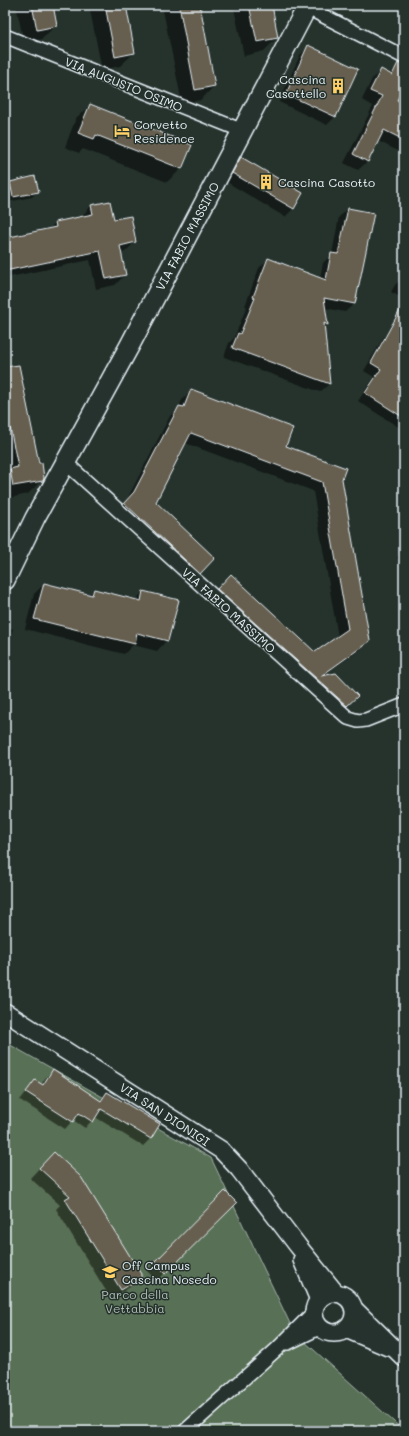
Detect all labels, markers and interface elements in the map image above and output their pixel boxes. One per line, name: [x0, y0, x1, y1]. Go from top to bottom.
street label: VIA AUGUSTO OSIMO: [63, 53, 185, 115]
place label: Cascina Casottello: [266, 71, 326, 101]
building icon: Cascina Casottello: [329, 77, 347, 95]
place label: Corvetto Residence: [134, 116, 195, 146]
hotel icon: Corvetto Residence: [113, 122, 131, 140]
building icon: Cascina Casotto: [257, 173, 275, 191]
place label: Cascina Casotto: [278, 174, 375, 190]
street label: VIA FABIO MASSIMO: [152, 179, 222, 293]
street label: VIA FABIO MASSIMO: [179, 564, 279, 656]
street label: VIA SAN DIONIGI: [117, 1079, 213, 1149]
place label: Off Campus Cascina Nosedo: [122, 1257, 217, 1287]
school or university icon: Off Campus Cascina Nosedo: [101, 1263, 119, 1281]
park label: Parco della Vettabbia: [101, 1286, 169, 1316]

